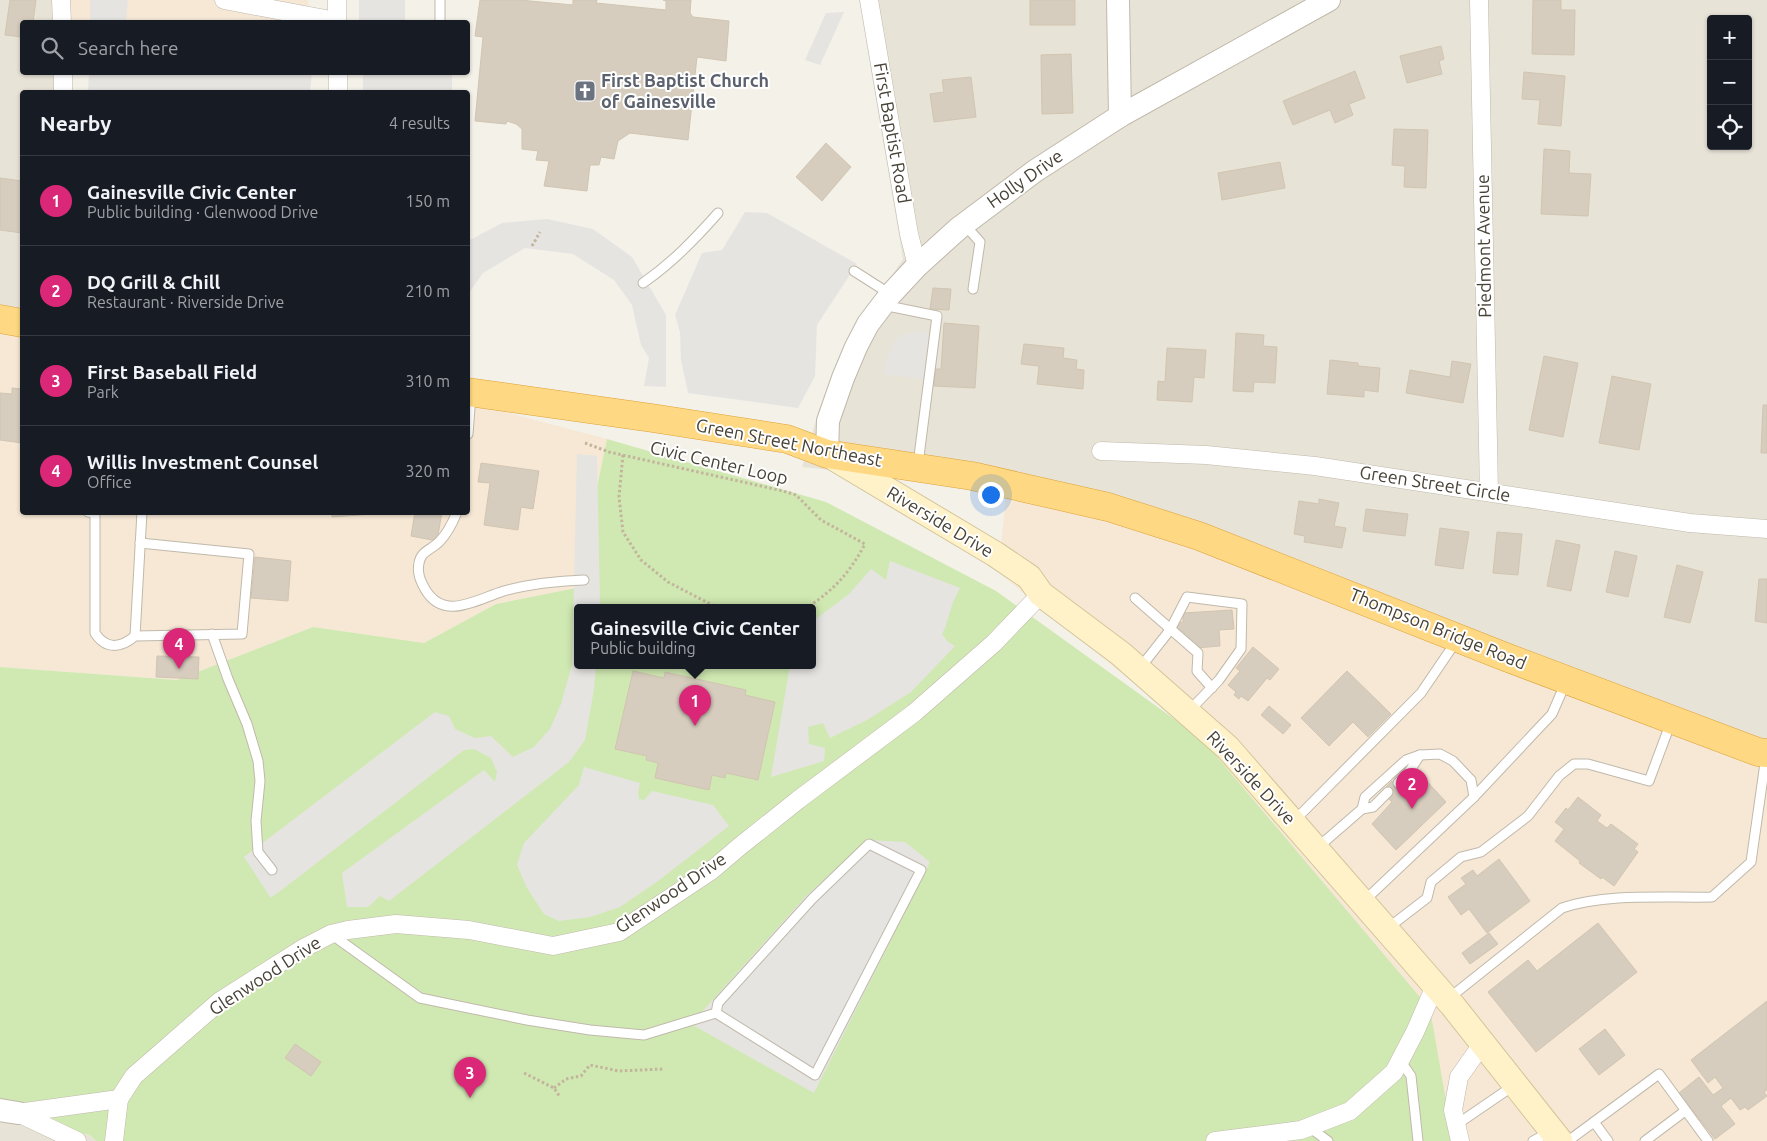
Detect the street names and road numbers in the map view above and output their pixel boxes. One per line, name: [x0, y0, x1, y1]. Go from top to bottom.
street label: First Baptist Road: [871, 61, 915, 205]
street label: Holly Drive: [983, 145, 1066, 212]
street label: Piedmont Avenue: [1472, 174, 1494, 318]
street label: Green Street Northeast: [695, 414, 884, 470]
street label: Civic Center Loop: [648, 436, 790, 488]
street label: Green Street Circle: [1358, 461, 1512, 505]
street label: Riverside Drive: [884, 482, 997, 561]
street label: Thompson Bridge Road: [1347, 583, 1530, 673]
street label: Riverside Drive: [1203, 726, 1300, 828]
street label: Glenwood Drive: [611, 848, 730, 937]
street label: Glenwood Drive: [205, 932, 324, 1019]

